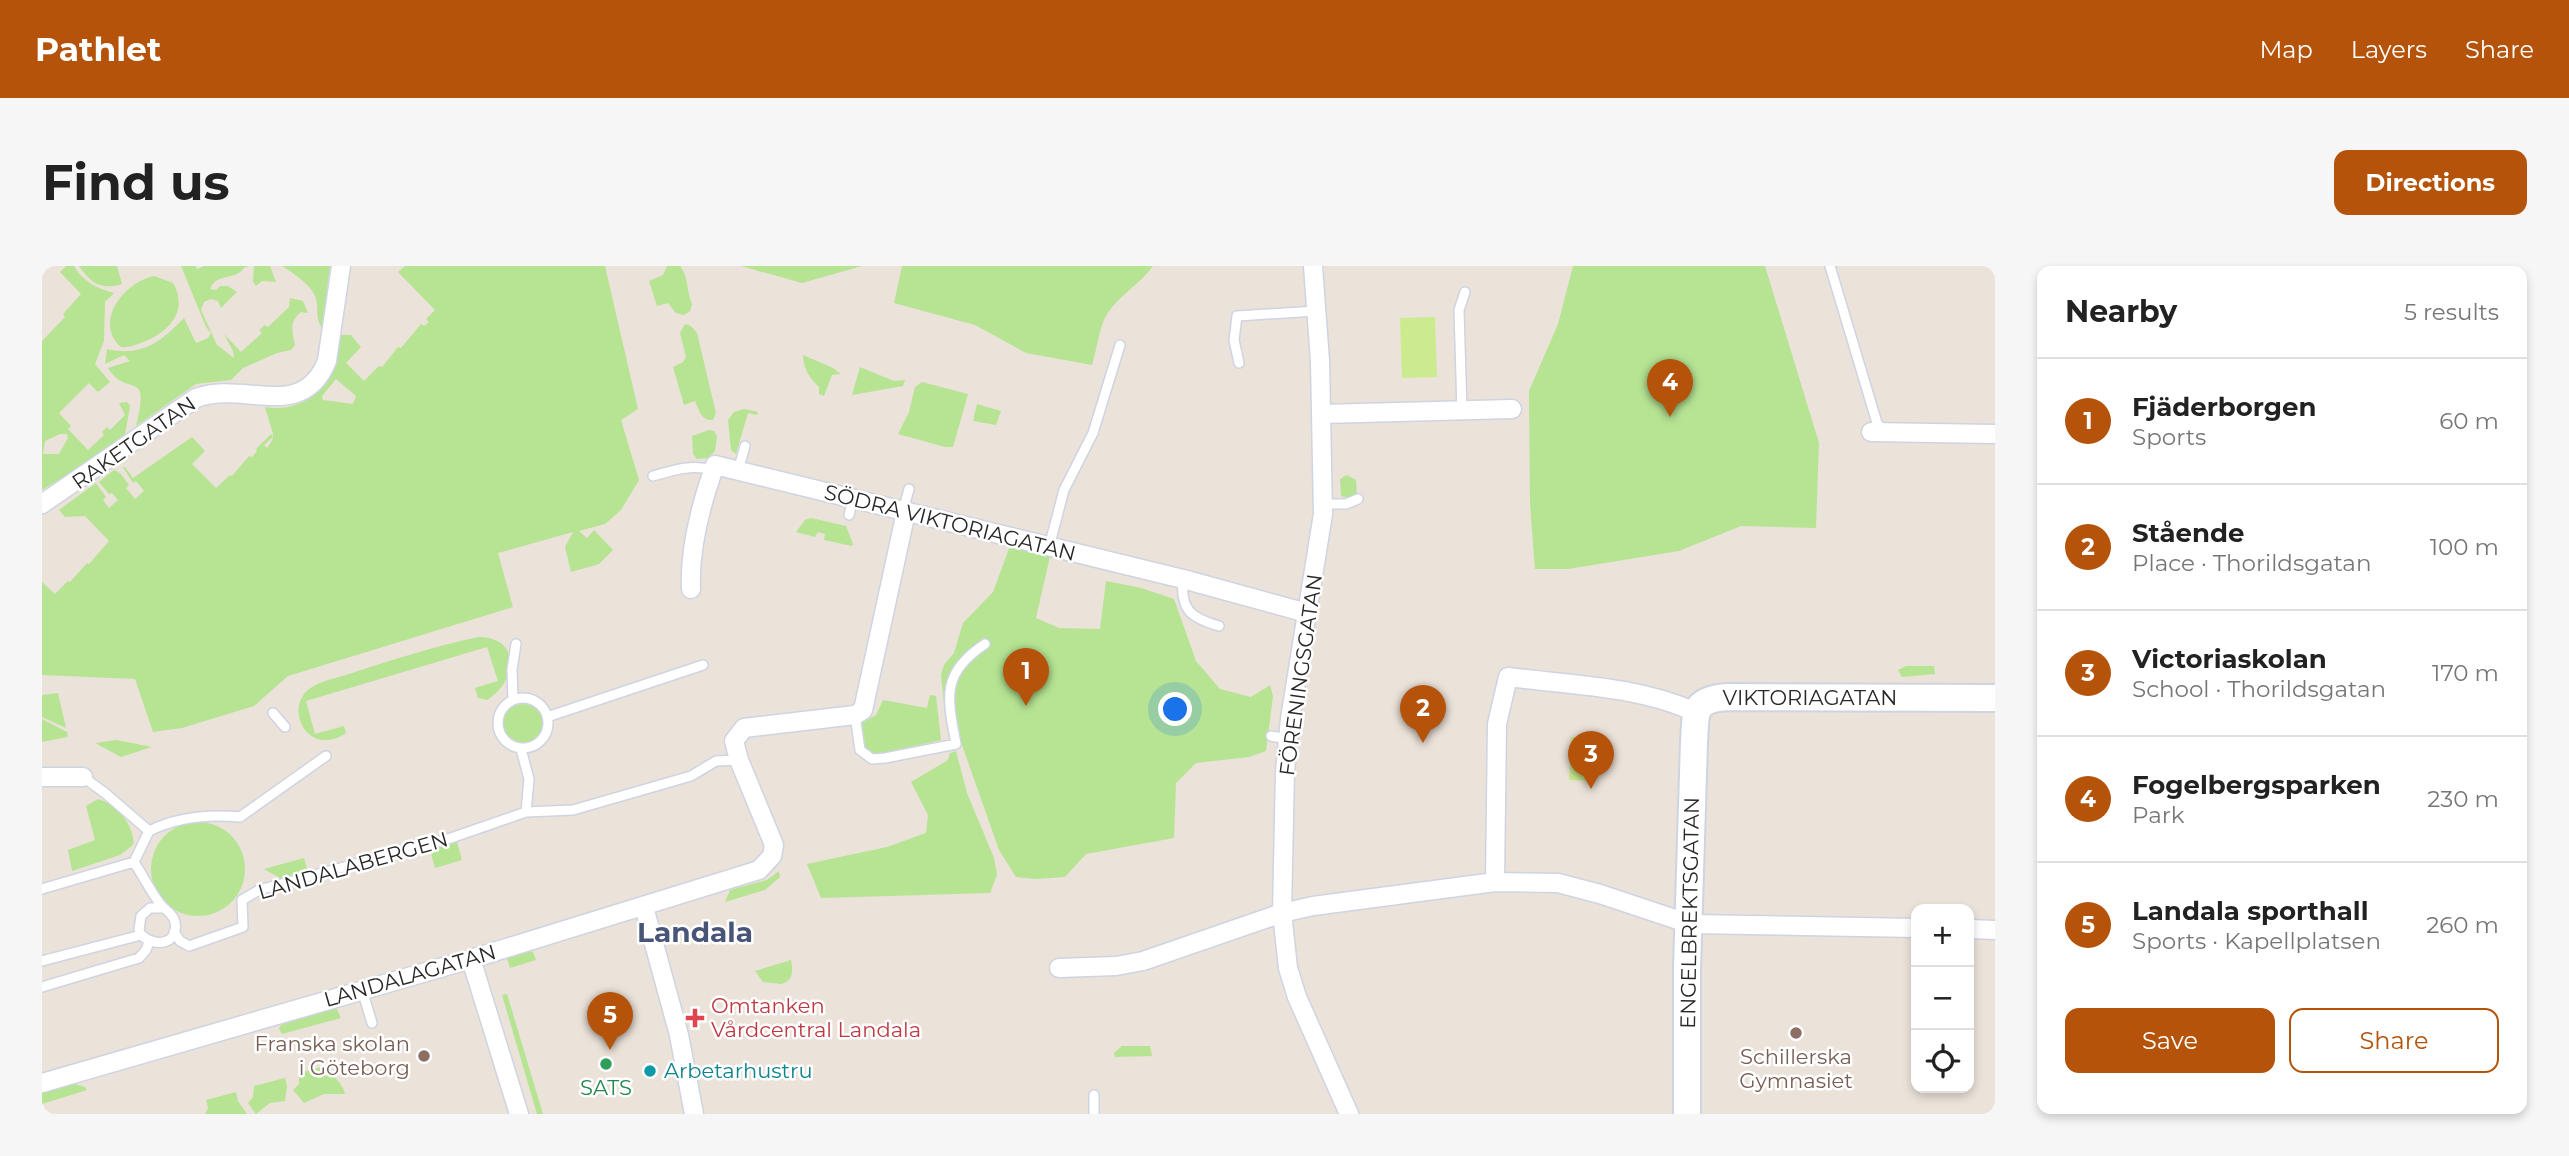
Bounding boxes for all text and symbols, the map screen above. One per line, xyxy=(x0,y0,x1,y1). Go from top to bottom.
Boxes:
text: Pathlet xyxy=(35,29,161,69)
text: Map xyxy=(2259,35,2313,64)
text: Layers xyxy=(2351,35,2427,64)
text: Share xyxy=(2465,35,2534,64)
button: Directions xyxy=(2334,150,2527,215)
text: Find us xyxy=(42,153,230,212)
text: Nearby xyxy=(2065,293,2177,330)
text: 5 results xyxy=(2404,298,2499,326)
pin: 4 xyxy=(1647,359,1693,417)
street label: RAKETGATAN xyxy=(67,391,200,494)
text: Fjäderborgen xyxy=(2132,391,2316,423)
text: 1 xyxy=(2083,407,2093,435)
text: 60 m xyxy=(2439,407,2499,435)
text: Sports xyxy=(2132,423,2206,451)
street label: SÖDRA VIKTORIAGATAN xyxy=(822,479,1079,566)
text: Stående xyxy=(2132,517,2244,549)
text: 2 xyxy=(2081,533,2095,561)
text: 100 m xyxy=(2430,533,2499,561)
text: Place · Thorildsgatan xyxy=(2132,549,2372,577)
street label: FÖRENINGSGATAN xyxy=(1274,572,1327,777)
text: Victoriaskolan xyxy=(2132,643,2327,675)
pin: 1 xyxy=(1003,648,1049,706)
text: 3 xyxy=(2081,659,2095,687)
text: 170 m xyxy=(2432,659,2499,687)
text: School · Thorildsgatan xyxy=(2132,675,2386,703)
pin: 2 xyxy=(1400,685,1446,743)
street label: VIKTORIAGATAN xyxy=(1723,685,1897,710)
your location xyxy=(1158,692,1192,726)
pin: 3 xyxy=(1568,731,1614,789)
text: Fogelbergsparken xyxy=(2132,769,2381,801)
text: 4 xyxy=(2080,785,2096,813)
text: 230 m xyxy=(2427,785,2499,813)
street label: ENGELBREKTSGATAN xyxy=(1675,797,1704,1029)
text: Park xyxy=(2132,801,2185,829)
street label: LANDALABERGEN xyxy=(255,826,451,905)
text: Landala sporthall xyxy=(2132,895,2369,927)
map controls xyxy=(1911,904,1974,1093)
button: + xyxy=(1911,904,1974,967)
text: 5 xyxy=(2081,911,2095,939)
text: 260 m xyxy=(2426,911,2499,939)
district label: Landala xyxy=(637,915,753,949)
text: Sports · Kapellplatsen xyxy=(2132,927,2381,955)
street label: LANDALAGATAN xyxy=(321,939,499,1012)
button: − xyxy=(1911,967,1974,1030)
pin: 5 xyxy=(587,992,633,1050)
place label: Omtanken Vårdcentral Landala xyxy=(711,993,921,1042)
marker: Omtanken Vårdcentral Landala xyxy=(685,1008,705,1028)
button: Save xyxy=(2065,1008,2275,1073)
button: Share xyxy=(2289,1008,2499,1073)
marker: Schillerska Gymnasiet xyxy=(1788,1025,1804,1041)
button: locate xyxy=(1911,1030,1974,1093)
place label: Franska skolan i Göteborg xyxy=(255,1031,410,1080)
place label: Schillerska Gymnasiet xyxy=(1739,1044,1853,1093)
marker: Franska skolan i Göteborg xyxy=(416,1048,432,1064)
marker: SATS xyxy=(598,1056,614,1072)
place label: Arbetarhustru xyxy=(664,1058,813,1083)
marker: Arbetarhustru xyxy=(642,1063,658,1079)
place label: SATS xyxy=(580,1075,632,1100)

